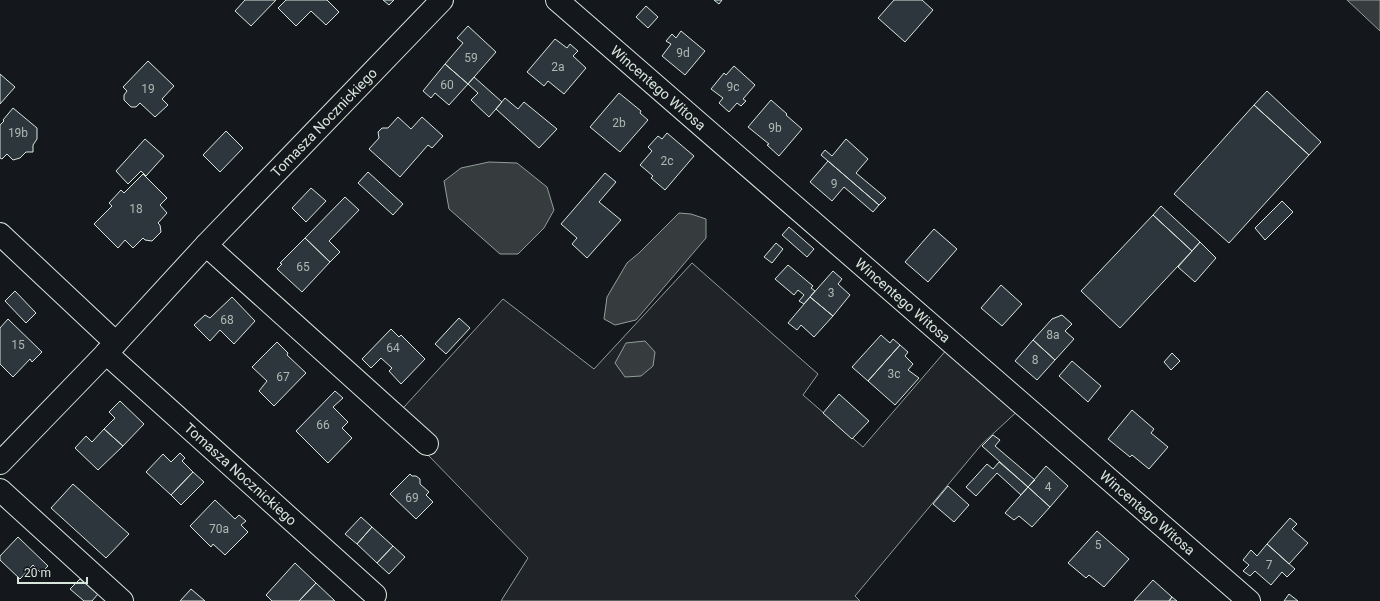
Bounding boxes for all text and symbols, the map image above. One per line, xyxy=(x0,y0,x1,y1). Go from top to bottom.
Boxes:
street label: Wincentego Witosa xyxy=(607,42,709,133)
house number: 9d xyxy=(676,46,690,60)
house number: 59 xyxy=(464,51,478,65)
house number: 2a xyxy=(551,60,565,74)
street label: Tomasza Nocznickiego xyxy=(268,65,380,180)
house number: 60 xyxy=(440,78,454,92)
house number: 9c xyxy=(726,80,740,94)
house number: 19 xyxy=(141,82,155,96)
house number: 2b xyxy=(612,116,626,130)
house number: 9b xyxy=(768,121,782,135)
house number: 19b xyxy=(8,126,28,140)
house number: 2c xyxy=(660,154,674,168)
house number: 9 xyxy=(831,177,837,191)
house number: 18 xyxy=(129,202,143,216)
street label: Wincentego Witosa xyxy=(852,255,954,346)
house number: 65 xyxy=(296,260,310,274)
house number: 3 xyxy=(828,286,834,300)
house number: 68 xyxy=(220,313,234,327)
house number: 8a xyxy=(1046,328,1060,342)
house number: 15 xyxy=(11,338,25,352)
house number: 64 xyxy=(386,341,400,355)
house number: 8 xyxy=(1032,353,1039,367)
house number: 3c xyxy=(887,367,901,381)
house number: 67 xyxy=(276,370,290,384)
house number: 66 xyxy=(316,418,330,432)
street label: Tomasza Nocznickiego xyxy=(181,419,300,529)
street label: Wincentego Witosa xyxy=(1097,467,1198,558)
house number: 4 xyxy=(1045,480,1052,494)
house number: 69 xyxy=(405,491,419,505)
house number: 70a xyxy=(209,522,229,536)
house number: 5 xyxy=(1095,538,1102,552)
house number: 7 xyxy=(1266,558,1273,572)
scale bar xyxy=(18,559,87,585)
text: 20 m xyxy=(24,566,51,580)

